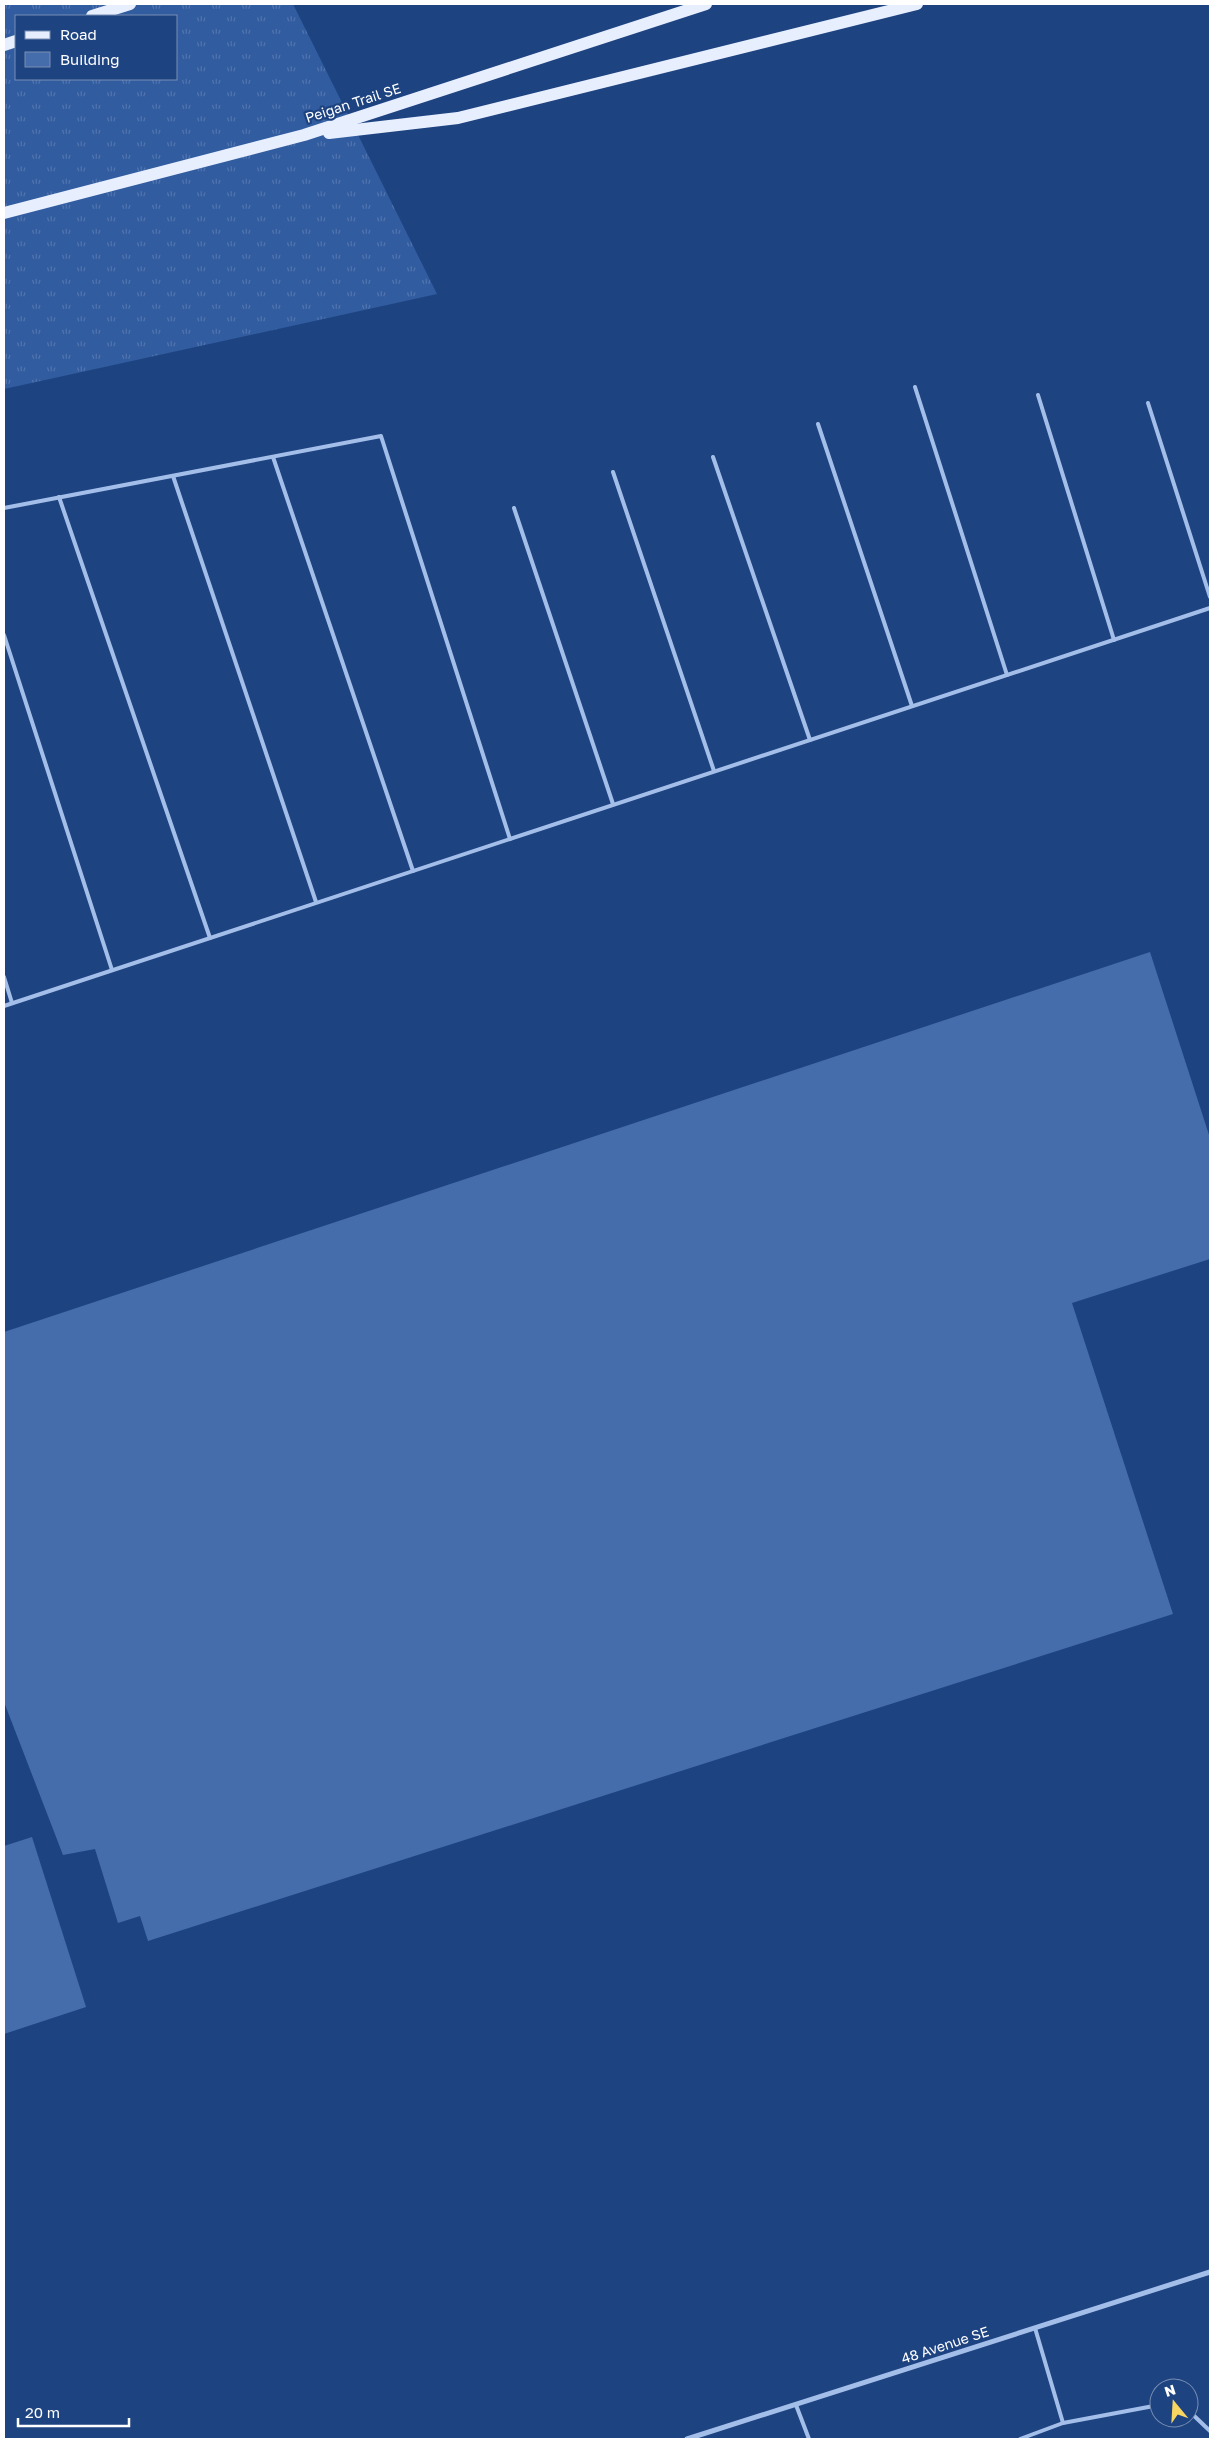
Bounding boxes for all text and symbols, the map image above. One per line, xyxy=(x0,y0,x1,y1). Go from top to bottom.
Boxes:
legend xyxy=(15,15,178,80)
text: Road xyxy=(60,25,97,43)
text: Building xyxy=(60,50,120,68)
street label: Peigan Trail SE xyxy=(303,79,403,126)
street label: 48 Avenue SE xyxy=(899,2322,991,2367)
north arrow xyxy=(1149,2378,1199,2428)
text: N xyxy=(1162,2380,1178,2400)
scale bar xyxy=(18,2396,129,2428)
text: 20 m xyxy=(25,2403,60,2421)

